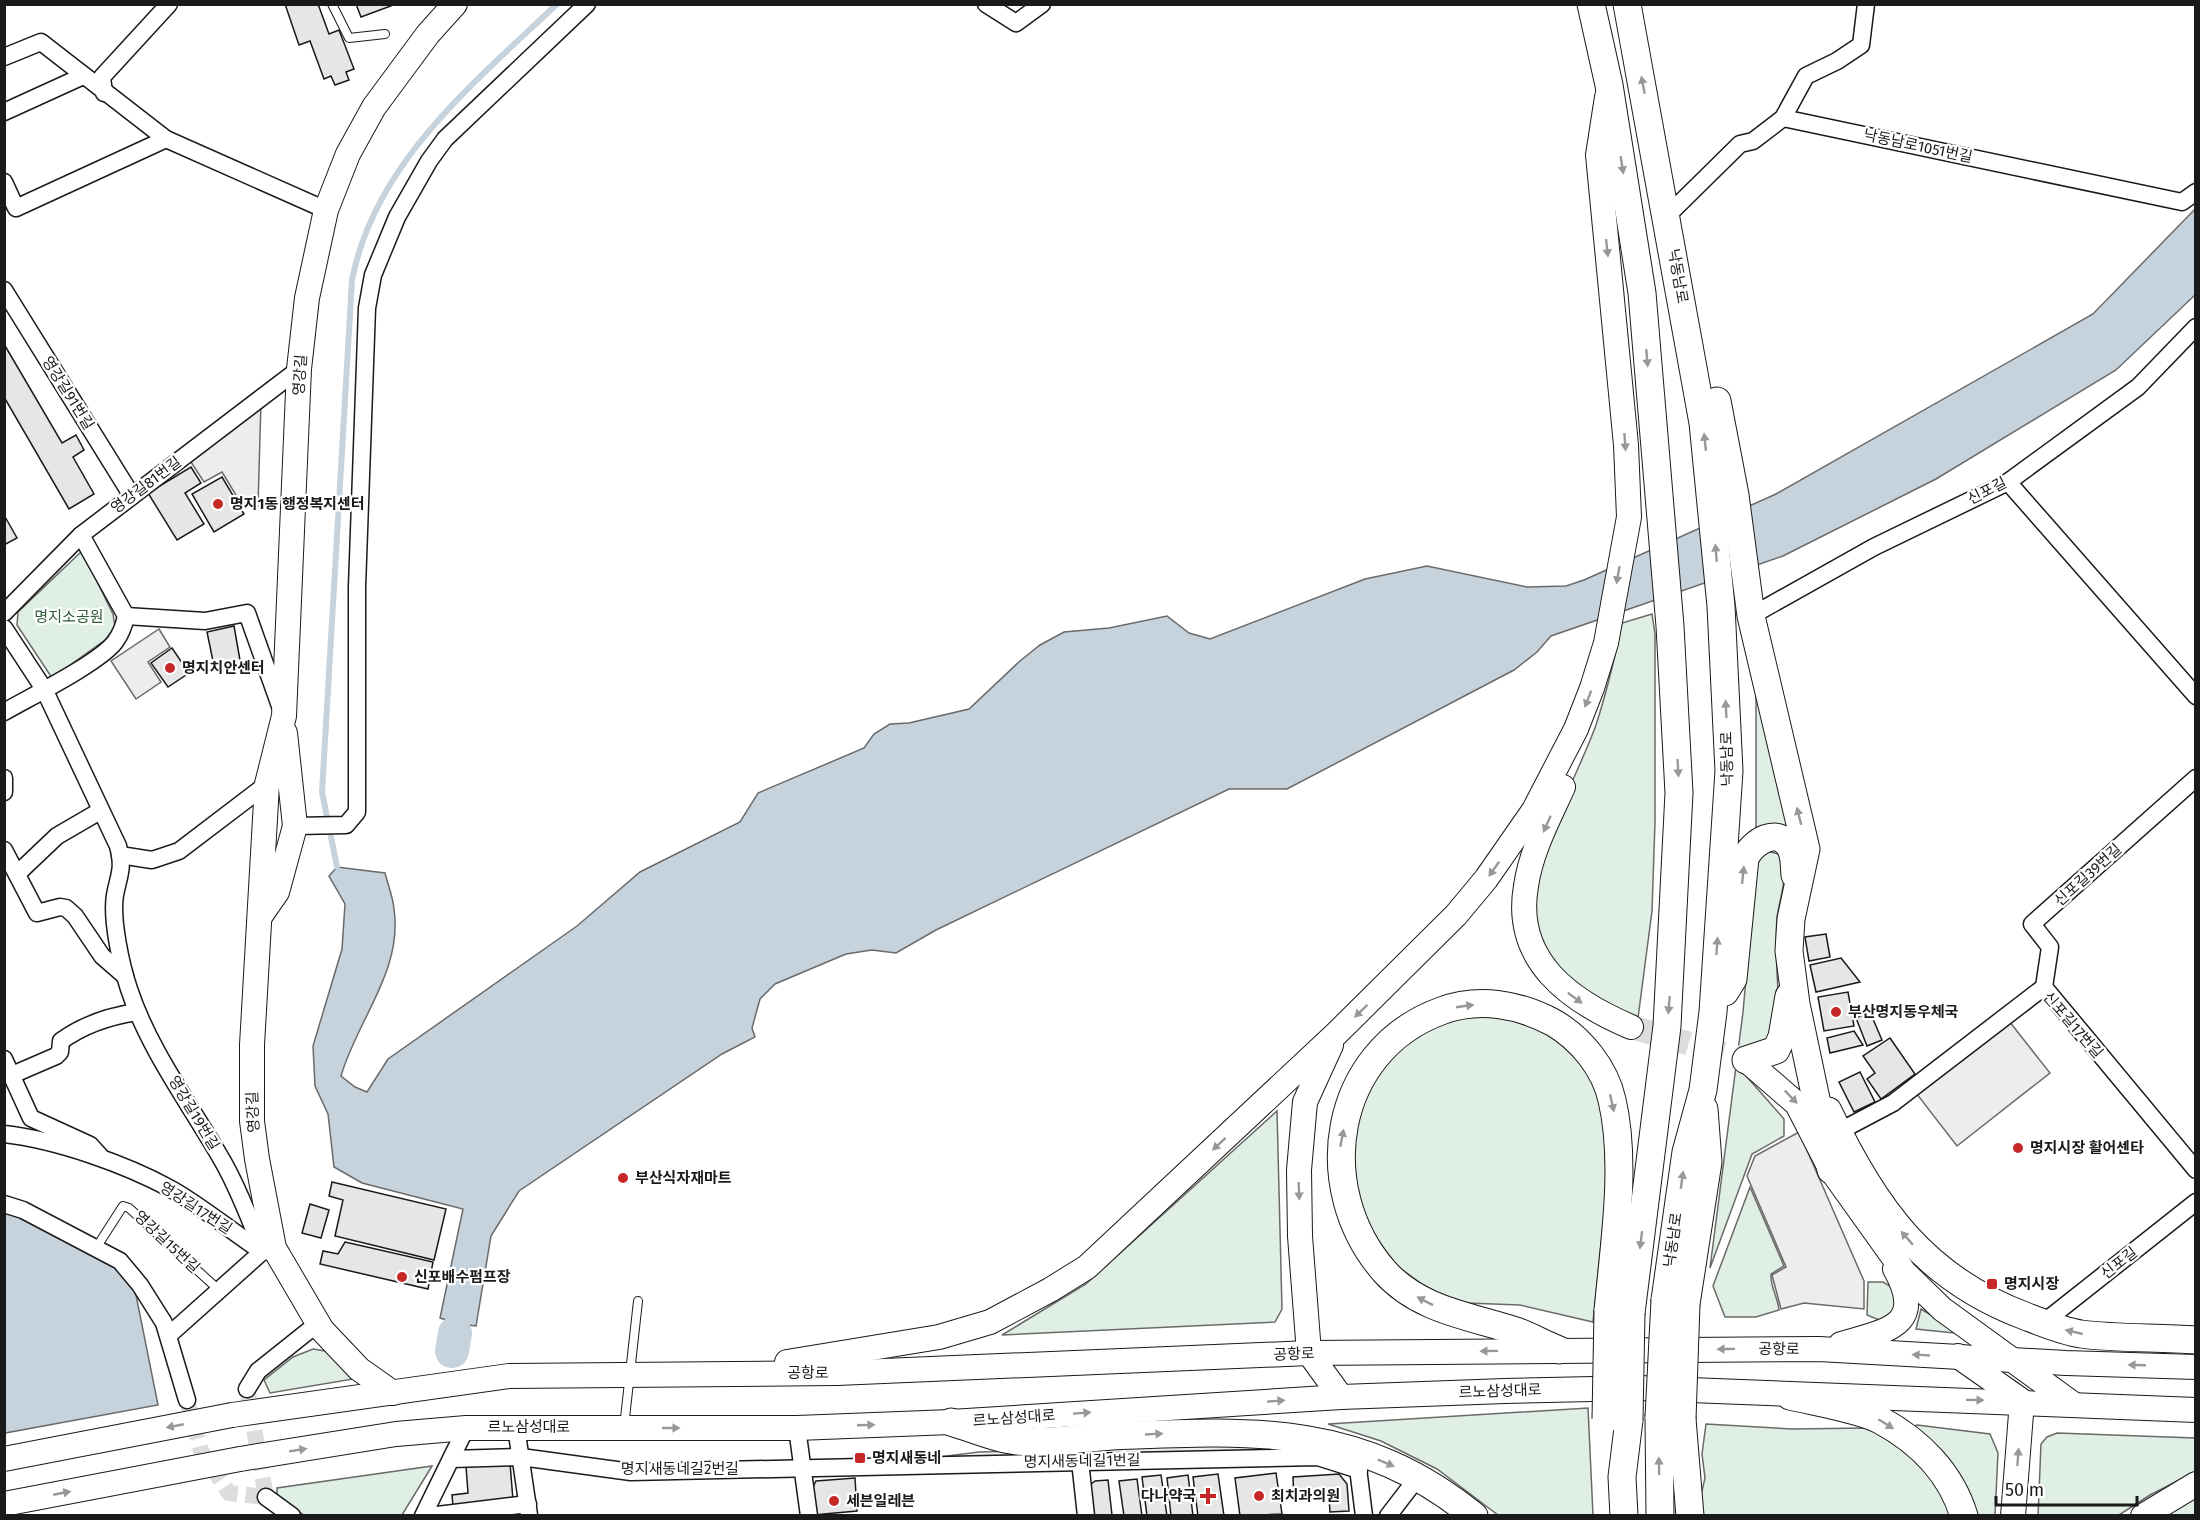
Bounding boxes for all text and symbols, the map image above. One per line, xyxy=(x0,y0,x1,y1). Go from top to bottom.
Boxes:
one-way arrow xyxy=(1638,75,1647,94)
street label: 낙동남로1051번길 xyxy=(1862,126,1974,166)
one-way arrow xyxy=(1617,156,1626,175)
one-way arrow xyxy=(1602,238,1612,257)
street label: 낙동남로 xyxy=(1664,247,1692,305)
one-way arrow xyxy=(1642,349,1652,368)
street label: 영강길91번길 xyxy=(38,353,98,433)
street label: 영강길 xyxy=(290,354,310,396)
one-way arrow xyxy=(1620,432,1630,451)
one-way arrow xyxy=(1701,433,1710,452)
street label: 영강길81번길 xyxy=(107,453,185,517)
street label: 신포길 xyxy=(1964,474,2010,508)
place label: 명지1동 행정복지센터 xyxy=(230,495,365,513)
marker: 명지1동 행정복지센터 xyxy=(211,497,225,511)
one-way arrow xyxy=(1711,544,1721,563)
one-way arrow xyxy=(1613,565,1622,584)
park label: 명지소공원 xyxy=(34,608,104,626)
place label: 명지치안센터 xyxy=(182,659,265,677)
marker: 명지치안센터 xyxy=(163,661,177,675)
one-way arrow xyxy=(1583,690,1592,708)
one-way arrow xyxy=(1721,700,1730,719)
street label: 낙동남로 xyxy=(1718,731,1736,787)
one-way arrow xyxy=(1673,759,1682,778)
one-way arrow xyxy=(1793,807,1803,826)
one-way arrow xyxy=(1542,816,1551,833)
street label: 신포길39번길 xyxy=(2051,840,2125,910)
one-way arrow xyxy=(1488,860,1500,876)
one-way arrow xyxy=(1738,866,1748,885)
one-way arrow xyxy=(1712,936,1722,955)
street label: 신포길17번길 xyxy=(2039,988,2107,1062)
one-way arrow xyxy=(1567,992,1583,1004)
one-way arrow xyxy=(1664,996,1674,1015)
one-way arrow xyxy=(1455,1001,1474,1010)
one-way arrow xyxy=(1354,1003,1368,1017)
place label: 부산명지동우체국 xyxy=(1848,1003,1959,1021)
marker: 부산명지동우체국 xyxy=(1829,1005,1843,1019)
street label: 영강길19번길 xyxy=(165,1073,223,1153)
one-way arrow xyxy=(1783,1090,1797,1104)
street label: 영강길 xyxy=(243,1091,263,1133)
one-way arrow xyxy=(1608,1094,1617,1113)
one-way arrow xyxy=(1338,1128,1347,1147)
one-way arrow xyxy=(1211,1137,1226,1151)
place label: 명지시장 활어센타 xyxy=(2030,1139,2144,1157)
marker: 명지시장 활어센타 xyxy=(2011,1141,2025,1155)
place label: 부산식자재마트 xyxy=(635,1169,732,1187)
one-way arrow xyxy=(1677,1170,1686,1189)
marker: 부산식자재마트 xyxy=(616,1171,630,1185)
street label: 영강길17번길 xyxy=(157,1178,235,1238)
one-way arrow xyxy=(1295,1181,1304,1200)
street label: 영강길15번길 xyxy=(131,1207,203,1277)
street label: 낙동남로 xyxy=(1660,1211,1686,1269)
one-way arrow xyxy=(1636,1231,1645,1250)
one-way arrow xyxy=(1901,1231,1914,1246)
street label: 신포길 xyxy=(2097,1243,2141,1283)
place label: 신포배수펌프장 xyxy=(414,1268,511,1286)
marker: 신포배수펌프장 xyxy=(395,1270,409,1284)
place label: 명지시장 xyxy=(2004,1275,2059,1293)
marker: 명지시장 xyxy=(1985,1277,1999,1291)
one-way arrow xyxy=(1417,1297,1434,1306)
one-way arrow xyxy=(2065,1326,2084,1336)
street label: 공항로 xyxy=(1758,1340,1800,1358)
street label: 공항로 xyxy=(1273,1344,1315,1364)
one-way arrow xyxy=(1717,1344,1736,1353)
one-way arrow xyxy=(1480,1346,1499,1356)
one-way arrow xyxy=(1912,1350,1931,1359)
one-way arrow xyxy=(2128,1361,2147,1370)
street label: 공항로 xyxy=(787,1364,829,1382)
street label: 르노삼성대로 xyxy=(1458,1381,1542,1401)
one-way arrow xyxy=(1267,1396,1286,1406)
one-way arrow xyxy=(1965,1396,1984,1405)
street label: 르노삼성대로 xyxy=(972,1406,1056,1430)
one-way arrow xyxy=(1072,1409,1091,1418)
street label: 르노삼성대로 xyxy=(488,1418,570,1436)
one-way arrow xyxy=(1878,1419,1894,1430)
one-way arrow xyxy=(857,1421,876,1430)
one-way arrow xyxy=(165,1422,184,1431)
one-way arrow xyxy=(662,1423,681,1433)
one-way arrow xyxy=(1144,1430,1163,1439)
one-way arrow xyxy=(289,1445,308,1454)
one-way arrow xyxy=(2013,1448,2022,1467)
place label: 명지새동네 xyxy=(872,1449,941,1467)
marker: 명지새동네 xyxy=(853,1451,867,1465)
street label: 명지새동네길1번길 xyxy=(1023,1451,1141,1471)
one-way arrow xyxy=(1654,1457,1664,1476)
one-way arrow xyxy=(1378,1458,1396,1468)
street label: 명지새동네길2번길 xyxy=(621,1460,739,1478)
scale bar xyxy=(1996,1469,2137,1507)
text: 50 m xyxy=(2005,1479,2044,1501)
place label: 다나약국 xyxy=(1141,1487,1196,1505)
place label: 최치과의원 xyxy=(1271,1487,1340,1505)
one-way arrow xyxy=(53,1488,72,1497)
marker: 다나약국 xyxy=(1201,1489,1215,1503)
marker: 최치과의원 xyxy=(1252,1489,1266,1503)
place label: 세븐일레븐 xyxy=(846,1492,915,1510)
marker: 세븐일레븐 xyxy=(827,1494,841,1508)

